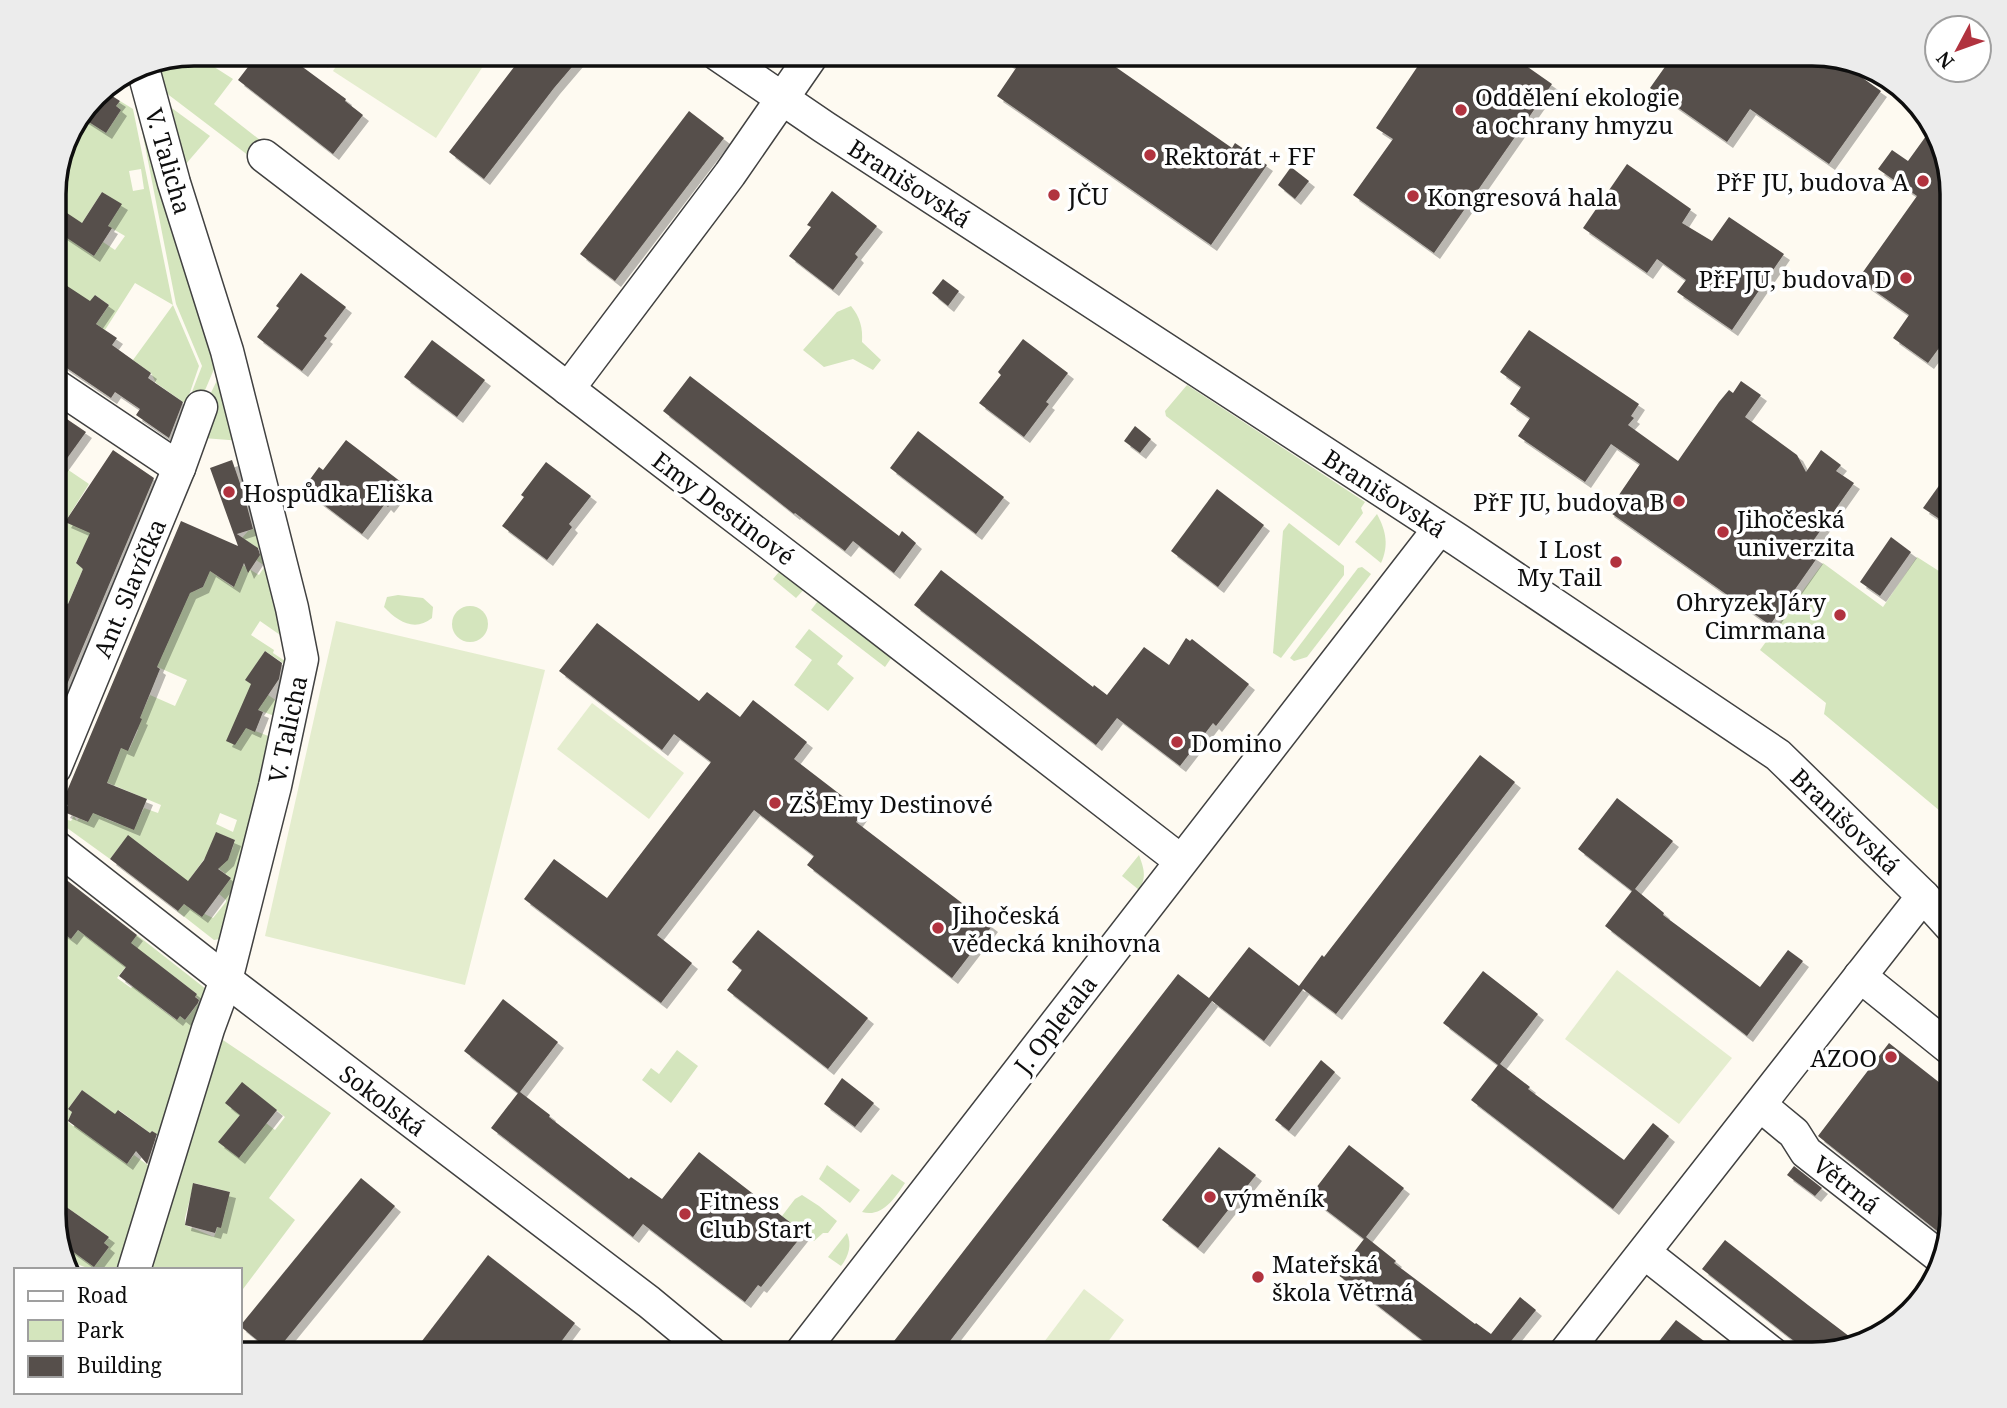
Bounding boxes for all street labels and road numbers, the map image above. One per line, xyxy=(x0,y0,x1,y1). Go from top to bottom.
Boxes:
street label: V. Talicha xyxy=(138,104,200,218)
street label: Branišovská xyxy=(842,131,978,235)
street label: Branišovská xyxy=(1317,441,1453,545)
street label: Emy Destinové xyxy=(646,444,802,572)
street label: Ant. Slavíčka xyxy=(85,513,173,663)
street label: V. Talicha xyxy=(260,672,314,786)
street label: Branišovská xyxy=(1784,760,1908,882)
street label: J. Opletala xyxy=(1006,968,1104,1081)
street label: Sokolská xyxy=(333,1057,433,1143)
street label: Větrná xyxy=(1807,1147,1887,1221)

